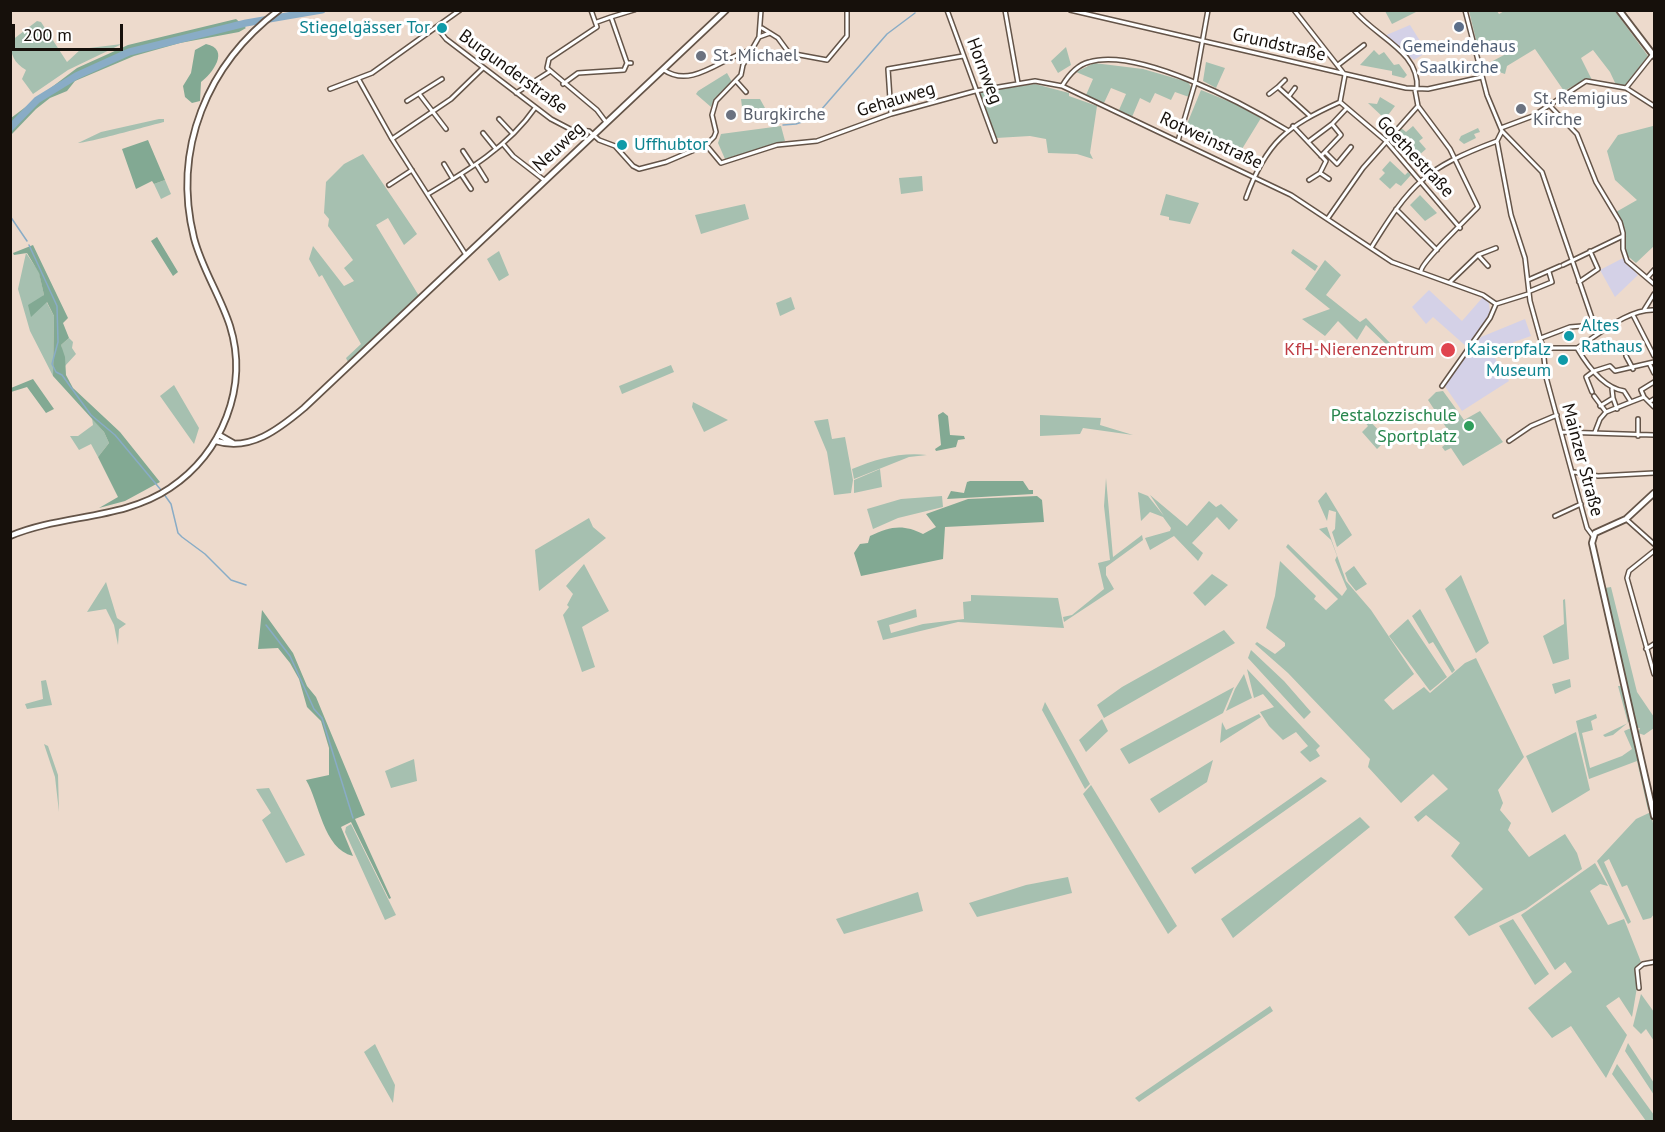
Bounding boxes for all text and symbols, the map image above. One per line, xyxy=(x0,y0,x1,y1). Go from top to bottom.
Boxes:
scale bar xyxy=(15,12,126,50)
place label: Stiegelgässer Tor xyxy=(299,17,430,39)
marker: Gemeindehaus Saalkirche xyxy=(1452,20,1466,34)
marker: Stiegelgässer Tor xyxy=(435,21,449,35)
text: 200 m xyxy=(23,23,72,46)
street label: Grundstraße xyxy=(1230,24,1328,66)
street label: Burgunderstraße xyxy=(454,25,572,119)
street label: Hornweg xyxy=(961,35,1007,107)
place label: Gemeindehaus Saalkirche xyxy=(1402,36,1516,78)
place label: St. Michael xyxy=(713,45,798,67)
marker: St. Michael xyxy=(694,49,708,63)
street label: Gehauweg xyxy=(854,78,938,122)
place label: St. Remigius Kirche xyxy=(1533,88,1628,130)
marker: St. Remigius Kirche xyxy=(1514,102,1528,116)
place label: Burgkirche xyxy=(743,104,826,126)
marker: Burgkirche xyxy=(724,108,738,122)
street label: Rotweinstraße xyxy=(1156,108,1266,174)
street label: Goethestraße xyxy=(1372,112,1458,202)
street label: Neuweg xyxy=(529,118,589,176)
place label: Uffhubtor xyxy=(634,134,708,156)
marker: Uffhubtor xyxy=(615,138,629,152)
place label: Altes Rathaus xyxy=(1581,315,1643,358)
marker: Altes Rathaus xyxy=(1562,329,1576,343)
place label: KfH-Nierenzentrum xyxy=(1284,339,1434,361)
place label: Kaiserpfalz Museum xyxy=(1466,339,1551,382)
marker: KfH-Nierenzentrum xyxy=(1439,341,1457,359)
marker: Kaiserpfalz Museum xyxy=(1556,353,1570,367)
street label: Mainzer Straße xyxy=(1557,401,1607,519)
place label: Pestalozzischule Sportplatz xyxy=(1331,405,1457,448)
marker: Pestalozzischule Sportplatz xyxy=(1462,419,1476,433)

